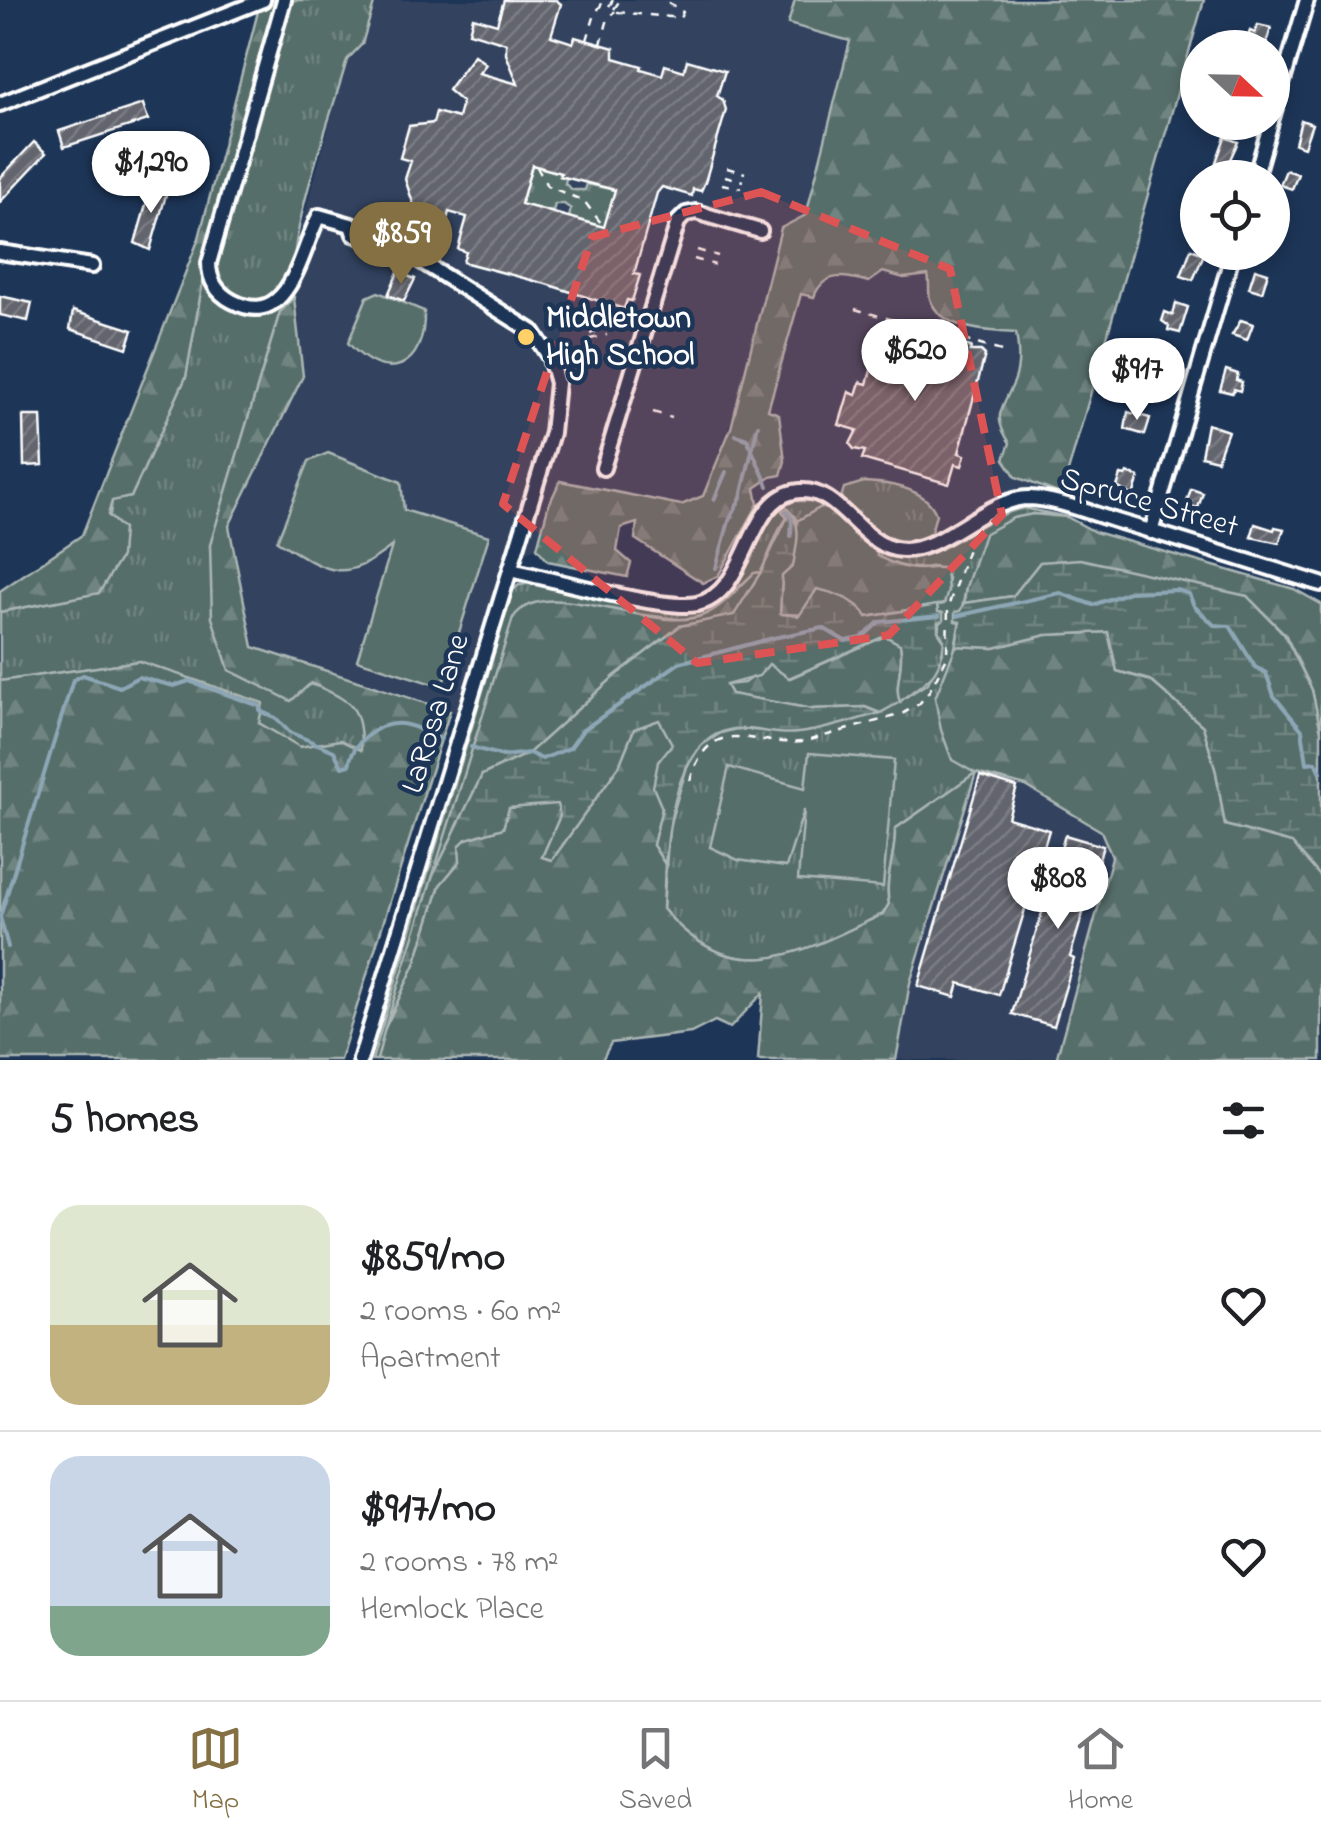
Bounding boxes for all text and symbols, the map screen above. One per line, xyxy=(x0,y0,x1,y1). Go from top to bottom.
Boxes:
north arrow xyxy=(1180,30,1290,140)
map controls xyxy=(1180,30,1290,270)
pin: $1,290 xyxy=(70,131,232,216)
text: $1,290 xyxy=(114,140,188,187)
button: locate xyxy=(1180,160,1290,270)
pin: $859 xyxy=(342,202,460,287)
text: $859 xyxy=(371,211,431,258)
place label: Middletown High School xyxy=(546,296,694,381)
pin: $620 xyxy=(856,319,974,404)
marker: Middletown High School xyxy=(515,326,537,348)
text: $620 xyxy=(883,328,947,375)
pin: $917 xyxy=(1078,338,1196,423)
text: $917 xyxy=(1111,347,1163,394)
street label: Spruce Street xyxy=(1054,456,1244,552)
street label: LaRosa Lane xyxy=(391,628,484,799)
pin: $808 xyxy=(999,847,1117,932)
text: $808 xyxy=(1029,856,1087,903)
text: 5 homes xyxy=(50,1090,199,1151)
icon: filters xyxy=(1216,1093,1271,1148)
text: $859/mo xyxy=(360,1228,505,1289)
icon: home xyxy=(130,1245,250,1365)
icon: heart xyxy=(1216,1278,1271,1333)
text: 2 rooms · 60 m² xyxy=(360,1289,561,1336)
text: Apartment xyxy=(360,1336,501,1383)
text: $917/mo xyxy=(360,1479,496,1540)
icon: home xyxy=(130,1496,250,1616)
icon: heart xyxy=(1216,1529,1271,1584)
text: 2 rooms · 78 m² xyxy=(360,1540,559,1587)
text: Hemlock Place xyxy=(360,1587,544,1634)
tab: Map xyxy=(188,1721,243,1822)
tab: Saved xyxy=(619,1721,692,1822)
tab: Home xyxy=(1068,1721,1133,1822)

